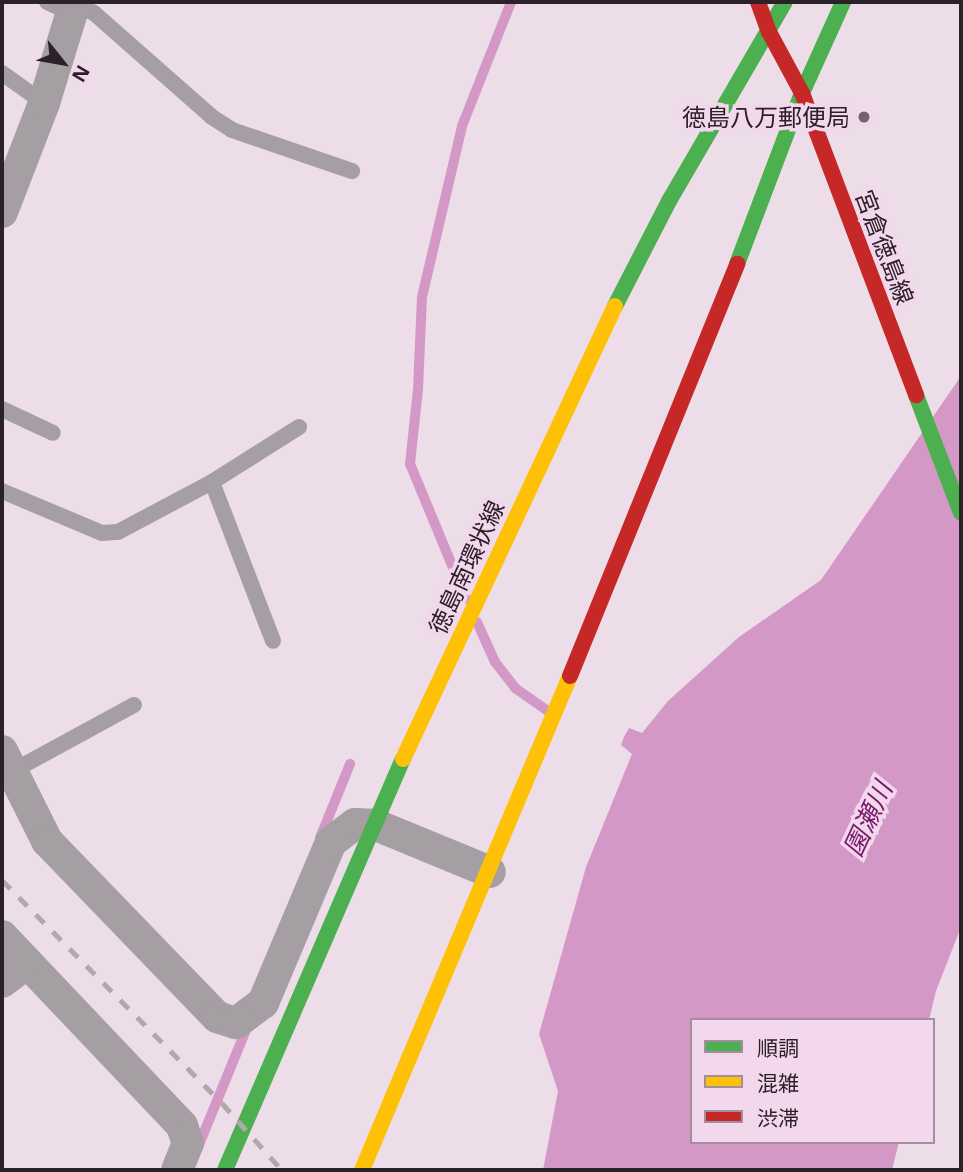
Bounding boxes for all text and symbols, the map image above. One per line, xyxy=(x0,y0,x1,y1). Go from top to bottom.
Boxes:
north arrow xyxy=(28,28,98,98)
text: N xyxy=(66,60,96,87)
place label: 徳島八万郵便局 xyxy=(682,103,850,131)
marker: 徳島八万郵便局 xyxy=(856,109,872,125)
street label: 宮倉徳島線 xyxy=(850,186,920,308)
street label: 徳島南環状線 xyxy=(423,496,509,638)
water label: 園瀬川 xyxy=(837,777,899,861)
legend xyxy=(690,1018,935,1144)
text: 順調 xyxy=(757,1034,799,1062)
text: 混雑 xyxy=(757,1069,799,1097)
text: 渋滞 xyxy=(757,1104,799,1132)

